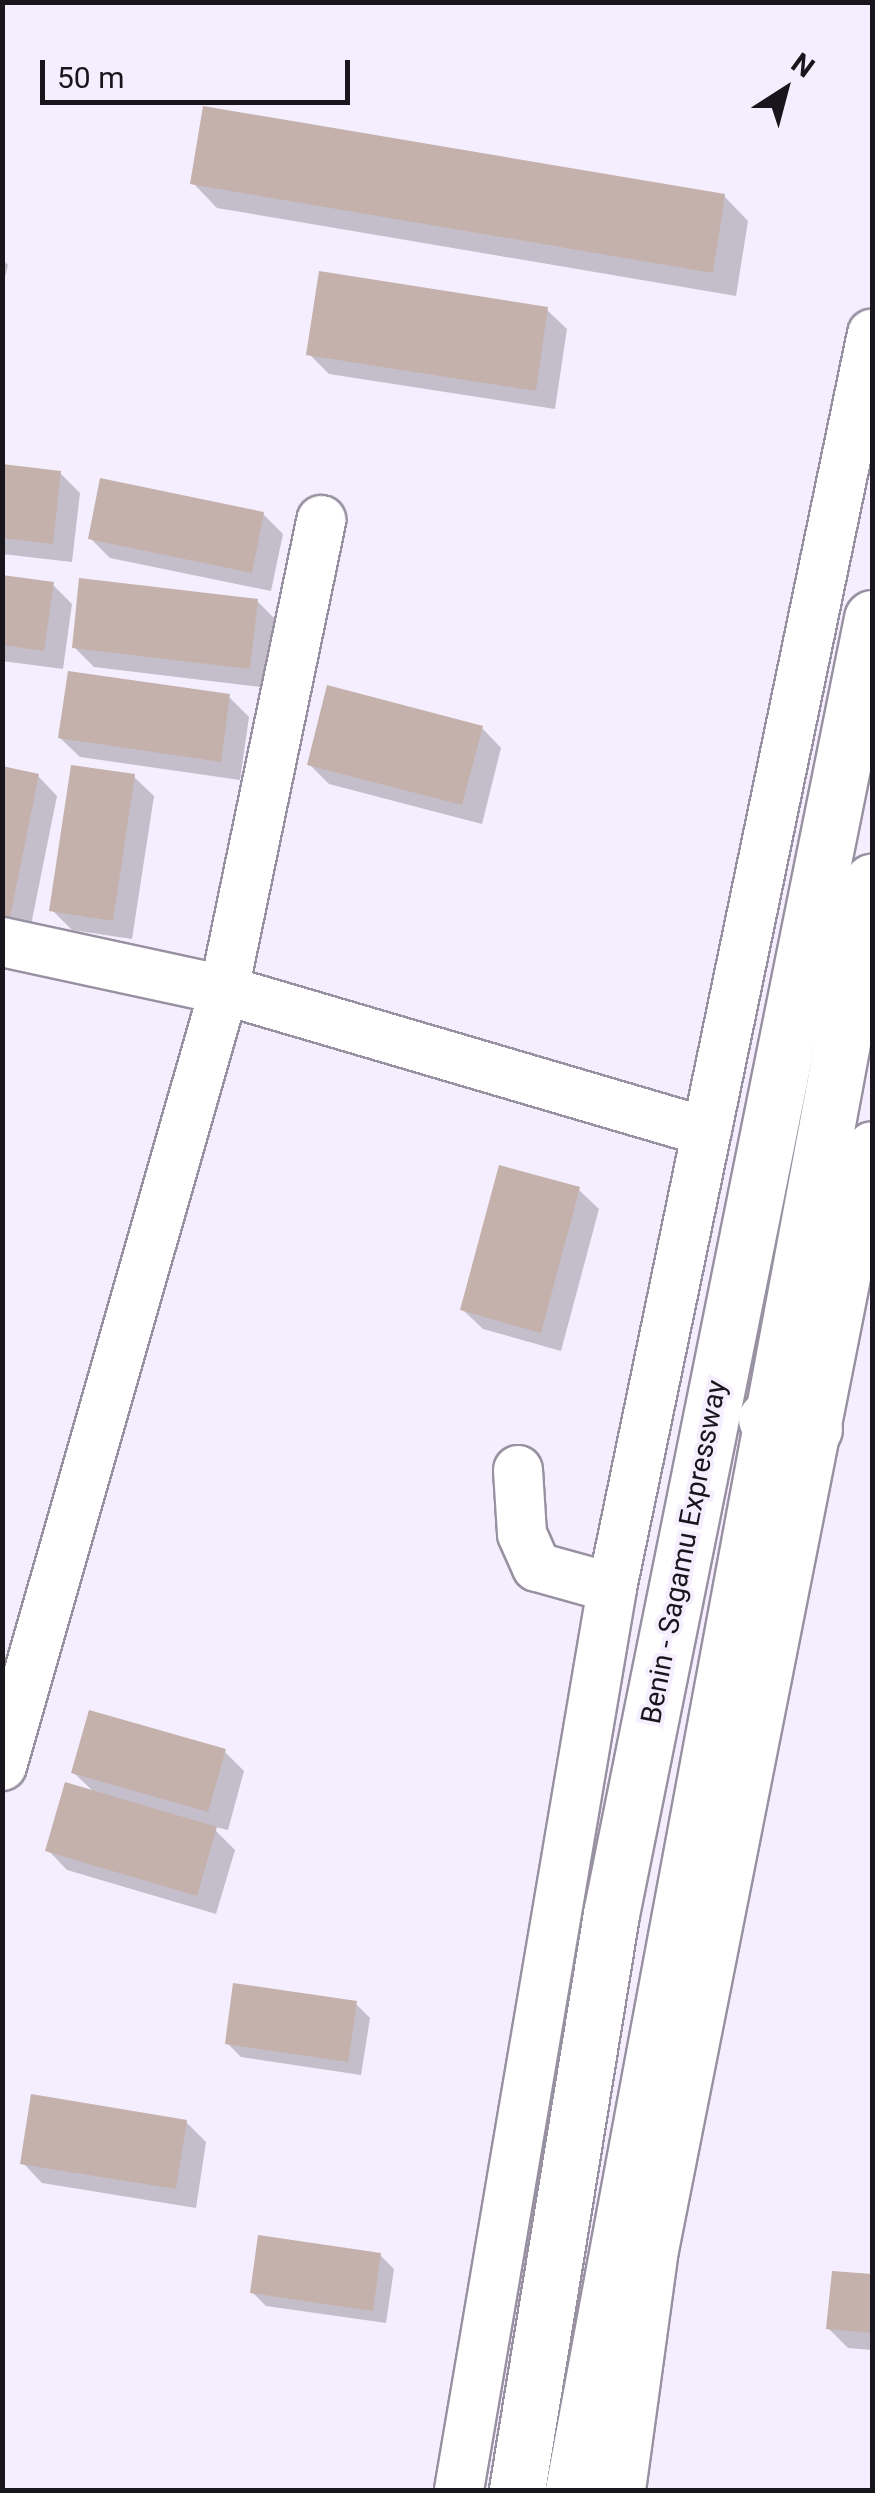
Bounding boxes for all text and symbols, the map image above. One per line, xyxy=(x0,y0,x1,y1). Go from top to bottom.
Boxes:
scale bar xyxy=(45,40,355,102)
north arrow xyxy=(735,40,835,140)
text: N xyxy=(785,46,821,84)
text: 50 m xyxy=(57,60,124,95)
street label: Benin - Sagamu Expressway xyxy=(634,1377,734,1727)

